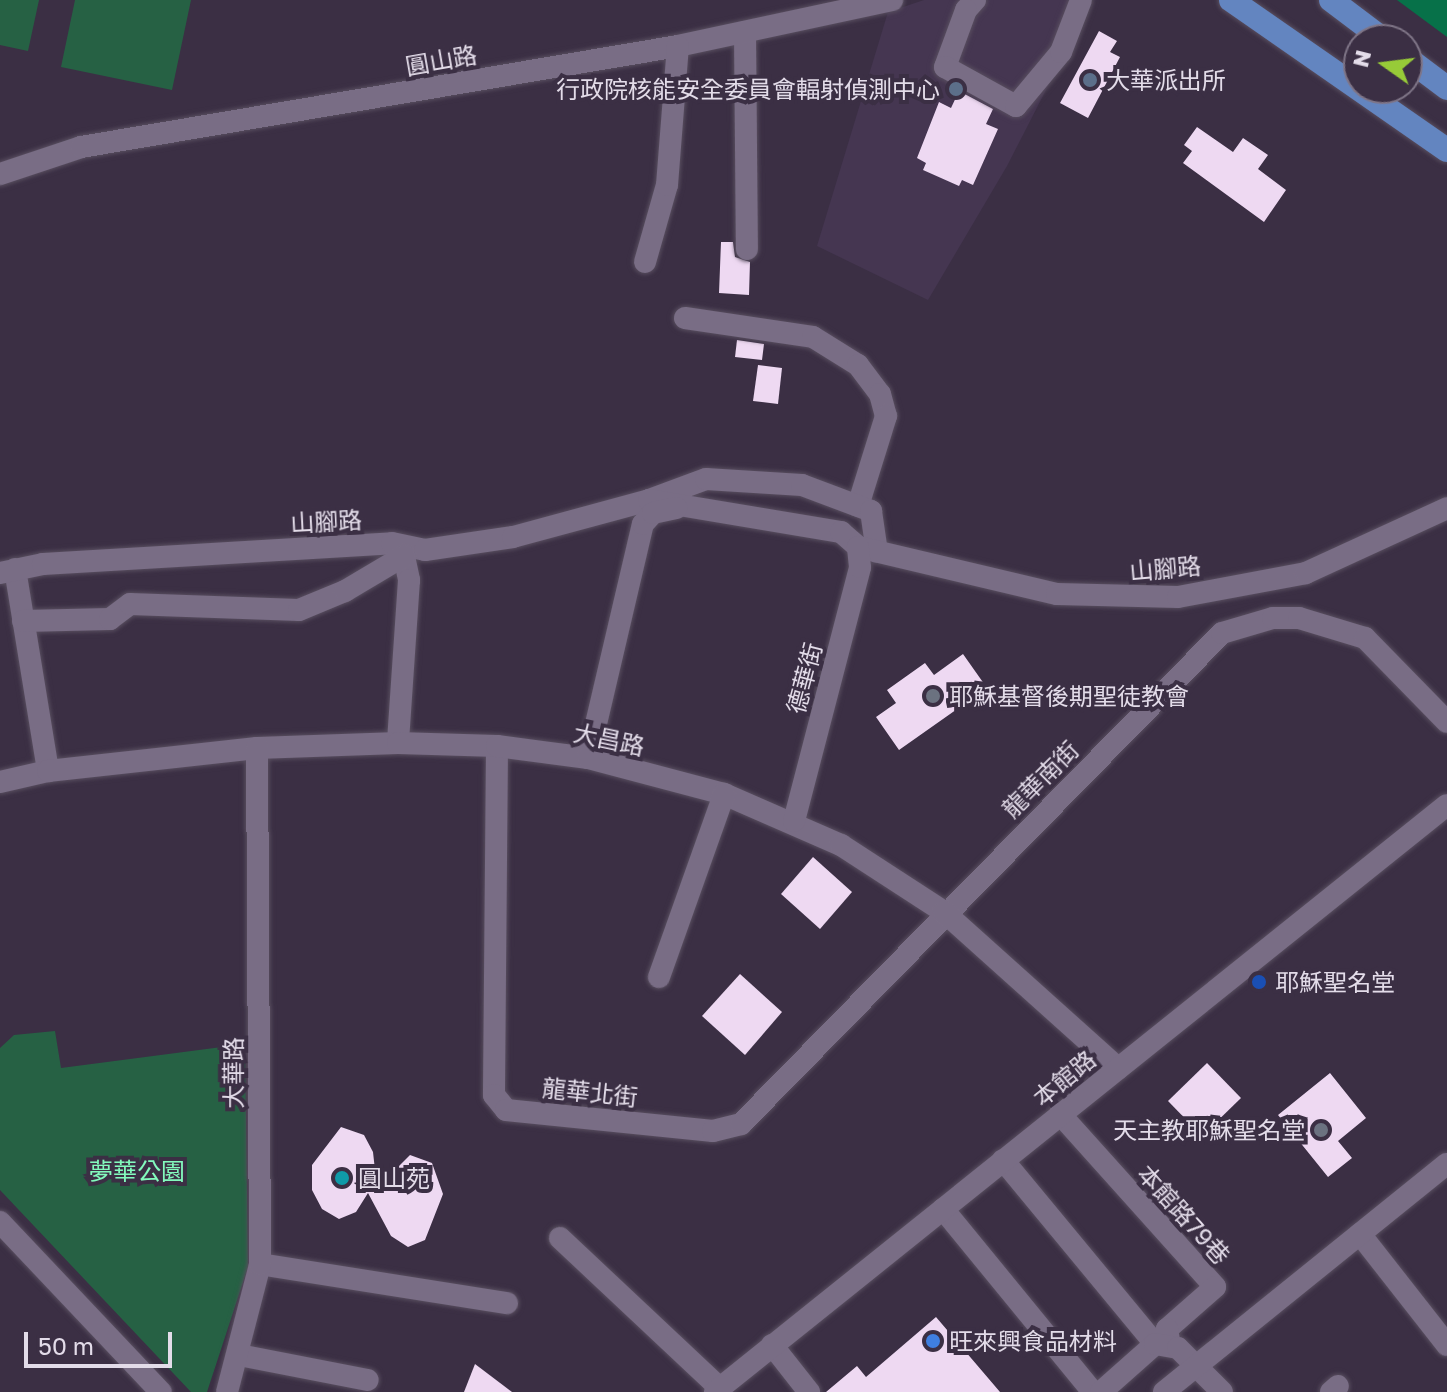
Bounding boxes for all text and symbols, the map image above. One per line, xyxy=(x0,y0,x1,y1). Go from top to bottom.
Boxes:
north arrow xyxy=(1343,24,1423,104)
street label: 圓山路 xyxy=(403,40,479,80)
text: N xyxy=(1346,47,1376,70)
place label: 大華派出所 xyxy=(1106,66,1226,94)
marker: 大華派出所 xyxy=(1081,71,1099,89)
place label: 行政院核能安全委員會輻射偵測中心 xyxy=(556,75,940,103)
marker: 行政院核能安全委員會輻射偵測中心 xyxy=(947,80,965,98)
street label: 山腳路 xyxy=(289,505,363,537)
street label: 山腳路 xyxy=(1128,551,1202,585)
street label: 德華街 xyxy=(781,639,827,717)
place label: 耶穌基督後期聖徒教會 xyxy=(949,682,1189,710)
marker: 耶穌基督後期聖徒教會 xyxy=(924,687,942,705)
street label: 大昌路 xyxy=(571,717,647,761)
street label: 龍華南街 xyxy=(996,735,1084,823)
place label: 耶穌聖名堂 xyxy=(1275,968,1395,996)
marker: 耶穌聖名堂 xyxy=(1250,973,1268,991)
street label: 大華路 xyxy=(219,1037,247,1109)
street label: 本館路 xyxy=(1027,1044,1101,1112)
street label: 龍華北街 xyxy=(541,1073,639,1111)
place label: 天主教耶穌聖名堂 xyxy=(1113,1116,1305,1144)
marker: 天主教耶穌聖名堂 xyxy=(1312,1121,1330,1139)
park label: 夢華公園 xyxy=(89,1157,185,1185)
street label: 本館路79巷 xyxy=(1132,1159,1236,1269)
place label: 圓山苑 xyxy=(358,1164,430,1192)
marker: 圓山苑 xyxy=(333,1169,351,1187)
scale bar xyxy=(28,1316,176,1366)
place label: 旺來興食品材料 xyxy=(949,1327,1117,1355)
text: 50 m xyxy=(38,1331,94,1360)
marker: 旺來興食品材料 xyxy=(924,1332,942,1350)

